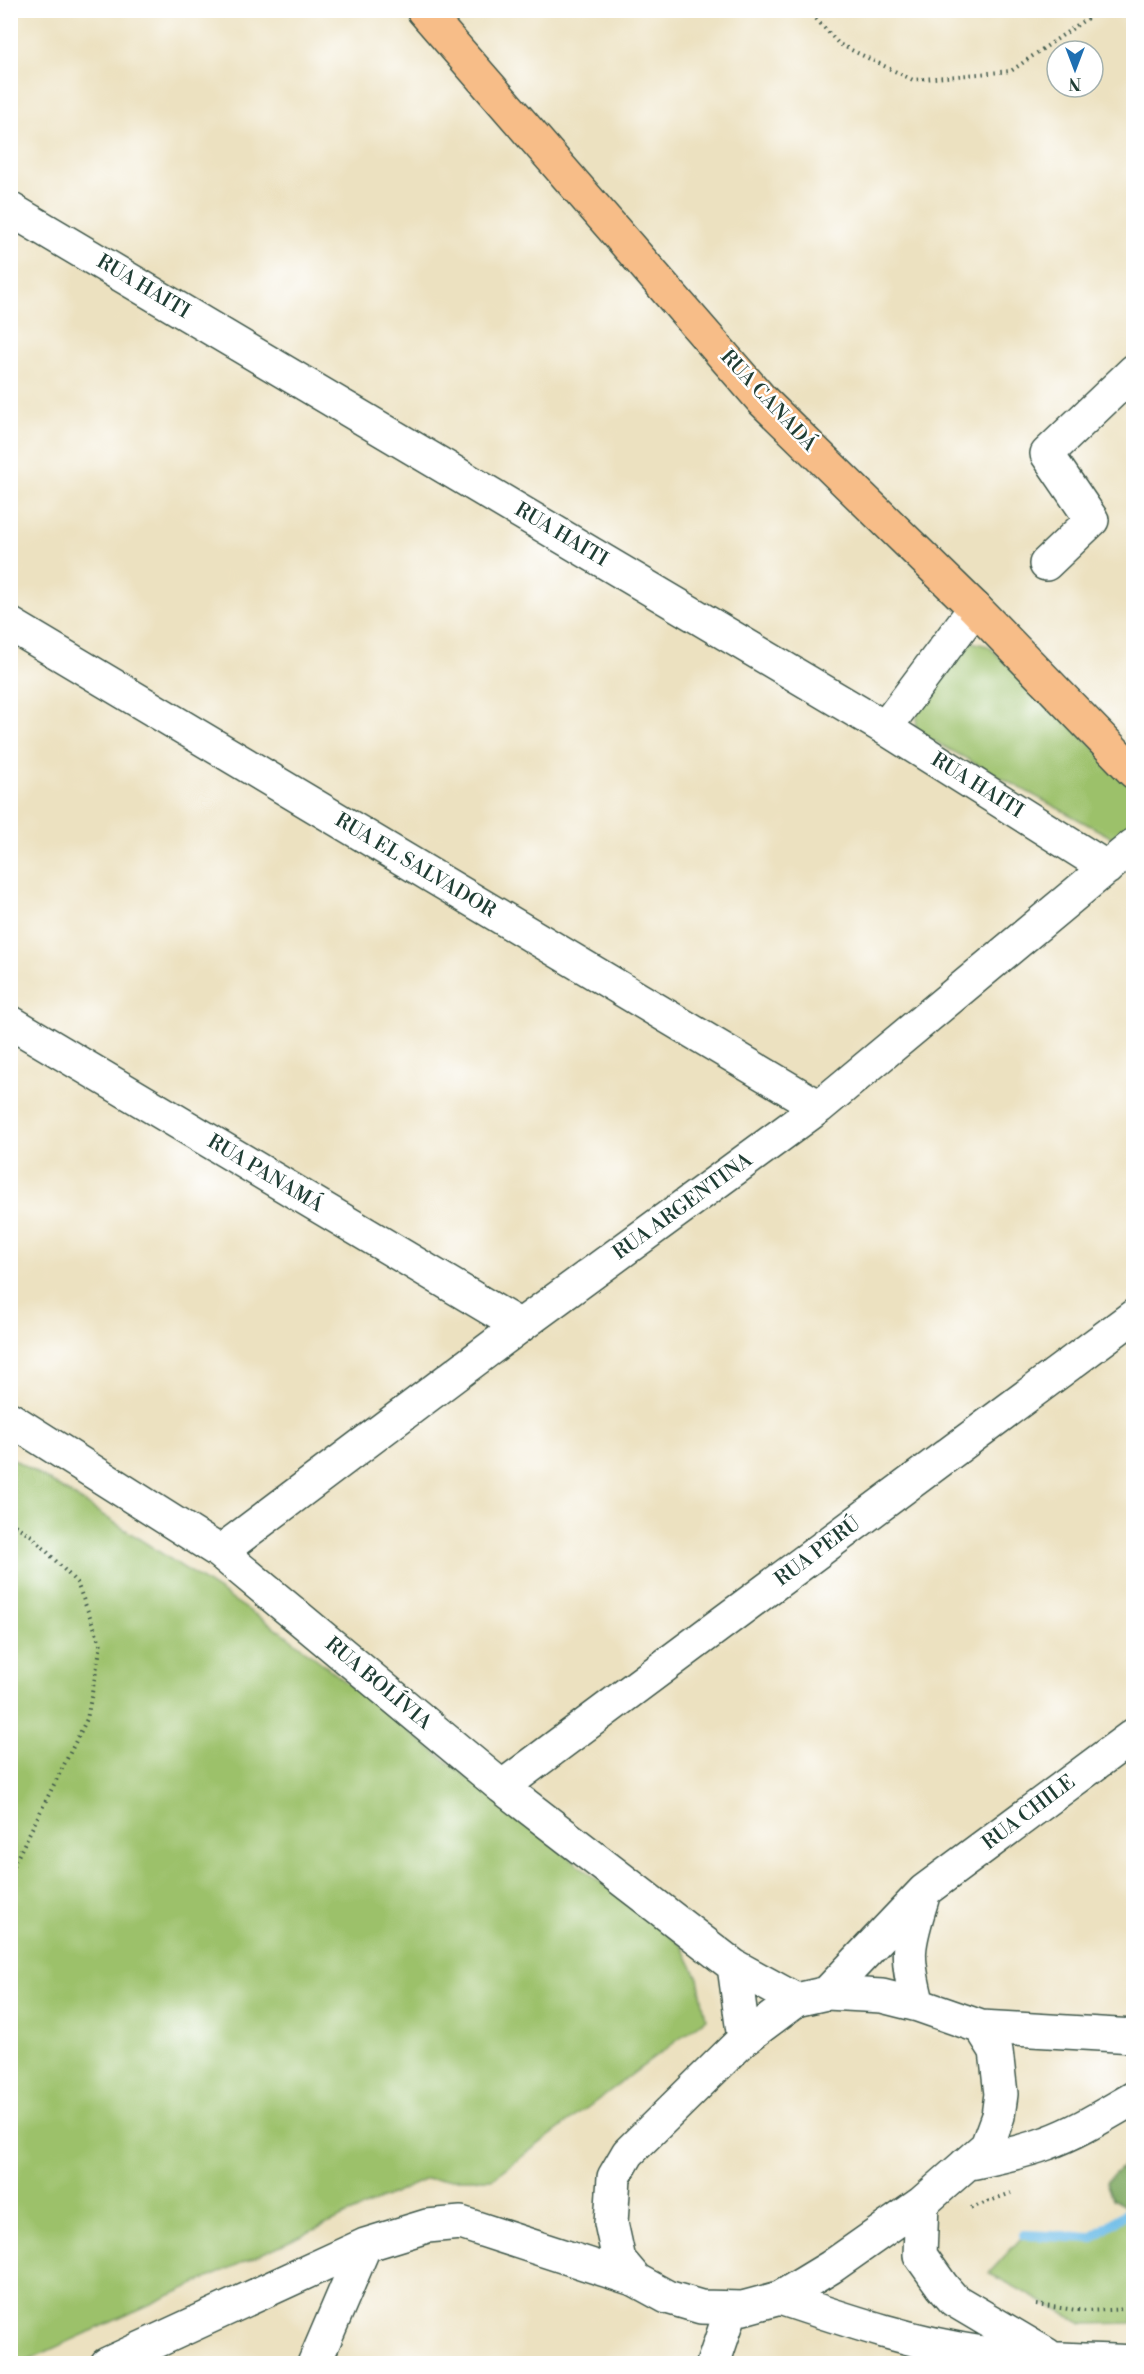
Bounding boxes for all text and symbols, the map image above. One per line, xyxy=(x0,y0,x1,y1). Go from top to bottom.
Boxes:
north arrow xyxy=(1045,39,1105,99)
text: N xyxy=(1068,73,1081,93)
street label: RUA HAITI xyxy=(92,249,194,325)
street label: RUA CANADÁ xyxy=(715,344,823,458)
street label: RUA HAITI xyxy=(510,497,612,573)
street label: RUA HAITI xyxy=(926,748,1028,824)
street label: RUA EL SALVADOR xyxy=(330,808,501,925)
street label: RUA PANAMÁ xyxy=(203,1129,329,1219)
street label: RUA ARGENTINA xyxy=(608,1147,759,1266)
street label: RUA PERÚ xyxy=(770,1511,866,1592)
street label: RUA BOLÍVIA xyxy=(320,1632,438,1737)
street label: RUA CHILE xyxy=(978,1770,1080,1856)

